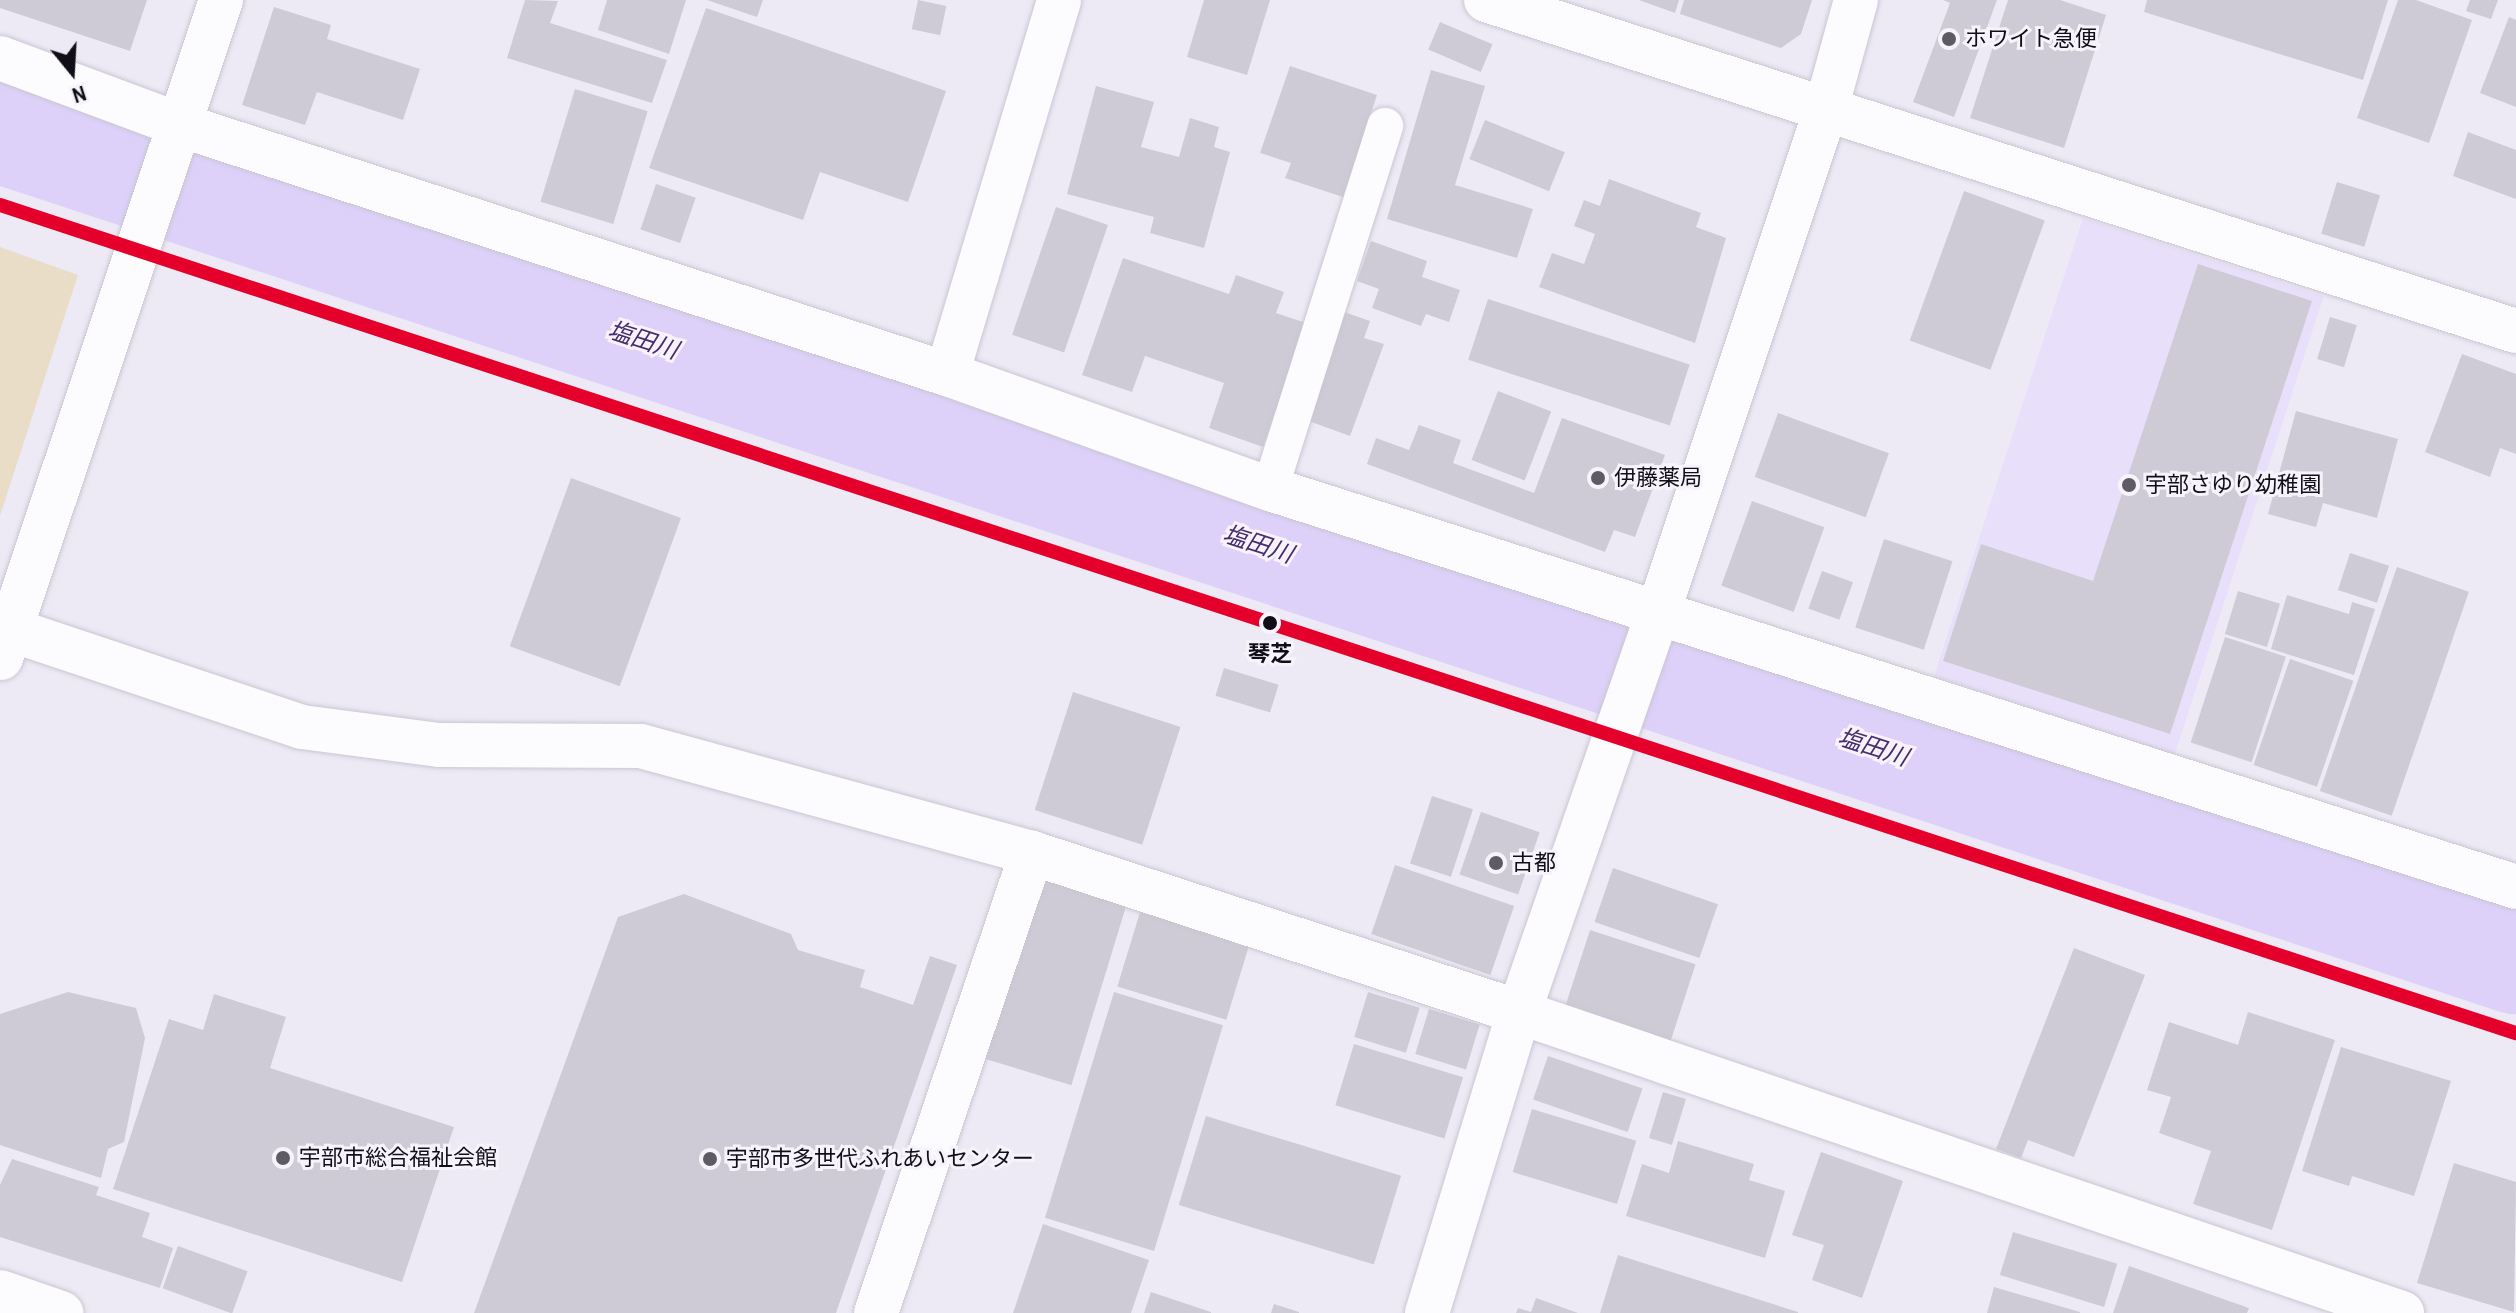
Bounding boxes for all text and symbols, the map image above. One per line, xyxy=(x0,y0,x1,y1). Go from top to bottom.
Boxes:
place label: ホワイト急便 xyxy=(1965,26,2097,52)
marker: ホワイト急便 xyxy=(1940,30,1958,48)
north arrow xyxy=(32,32,112,112)
text: N xyxy=(69,79,90,111)
water label: 塩田川 xyxy=(604,315,682,365)
place label: 伊藤薬局 xyxy=(1614,465,1702,491)
marker: 伊藤薬局 xyxy=(1589,469,1607,487)
place label: 宇部さゆり幼稚園 xyxy=(2145,472,2321,498)
marker: 宇部さゆり幼稚園 xyxy=(2120,476,2138,494)
water label: 塩田川 xyxy=(1219,519,1297,569)
marker: 琴芝 xyxy=(1256,609,1284,637)
place label: 琴芝 xyxy=(1248,641,1292,667)
water label: 塩田川 xyxy=(1834,722,1912,772)
place label: 古都 xyxy=(1512,850,1556,876)
marker: 古都 xyxy=(1487,854,1505,872)
place label: 宇部市総合福祉会館 xyxy=(299,1145,497,1171)
place label: 宇部市多世代ふれあいセンター xyxy=(726,1146,1034,1172)
marker: 宇部市総合福祉会館 xyxy=(274,1149,292,1167)
marker: 宇部市多世代ふれあいセンター xyxy=(701,1150,719,1168)

